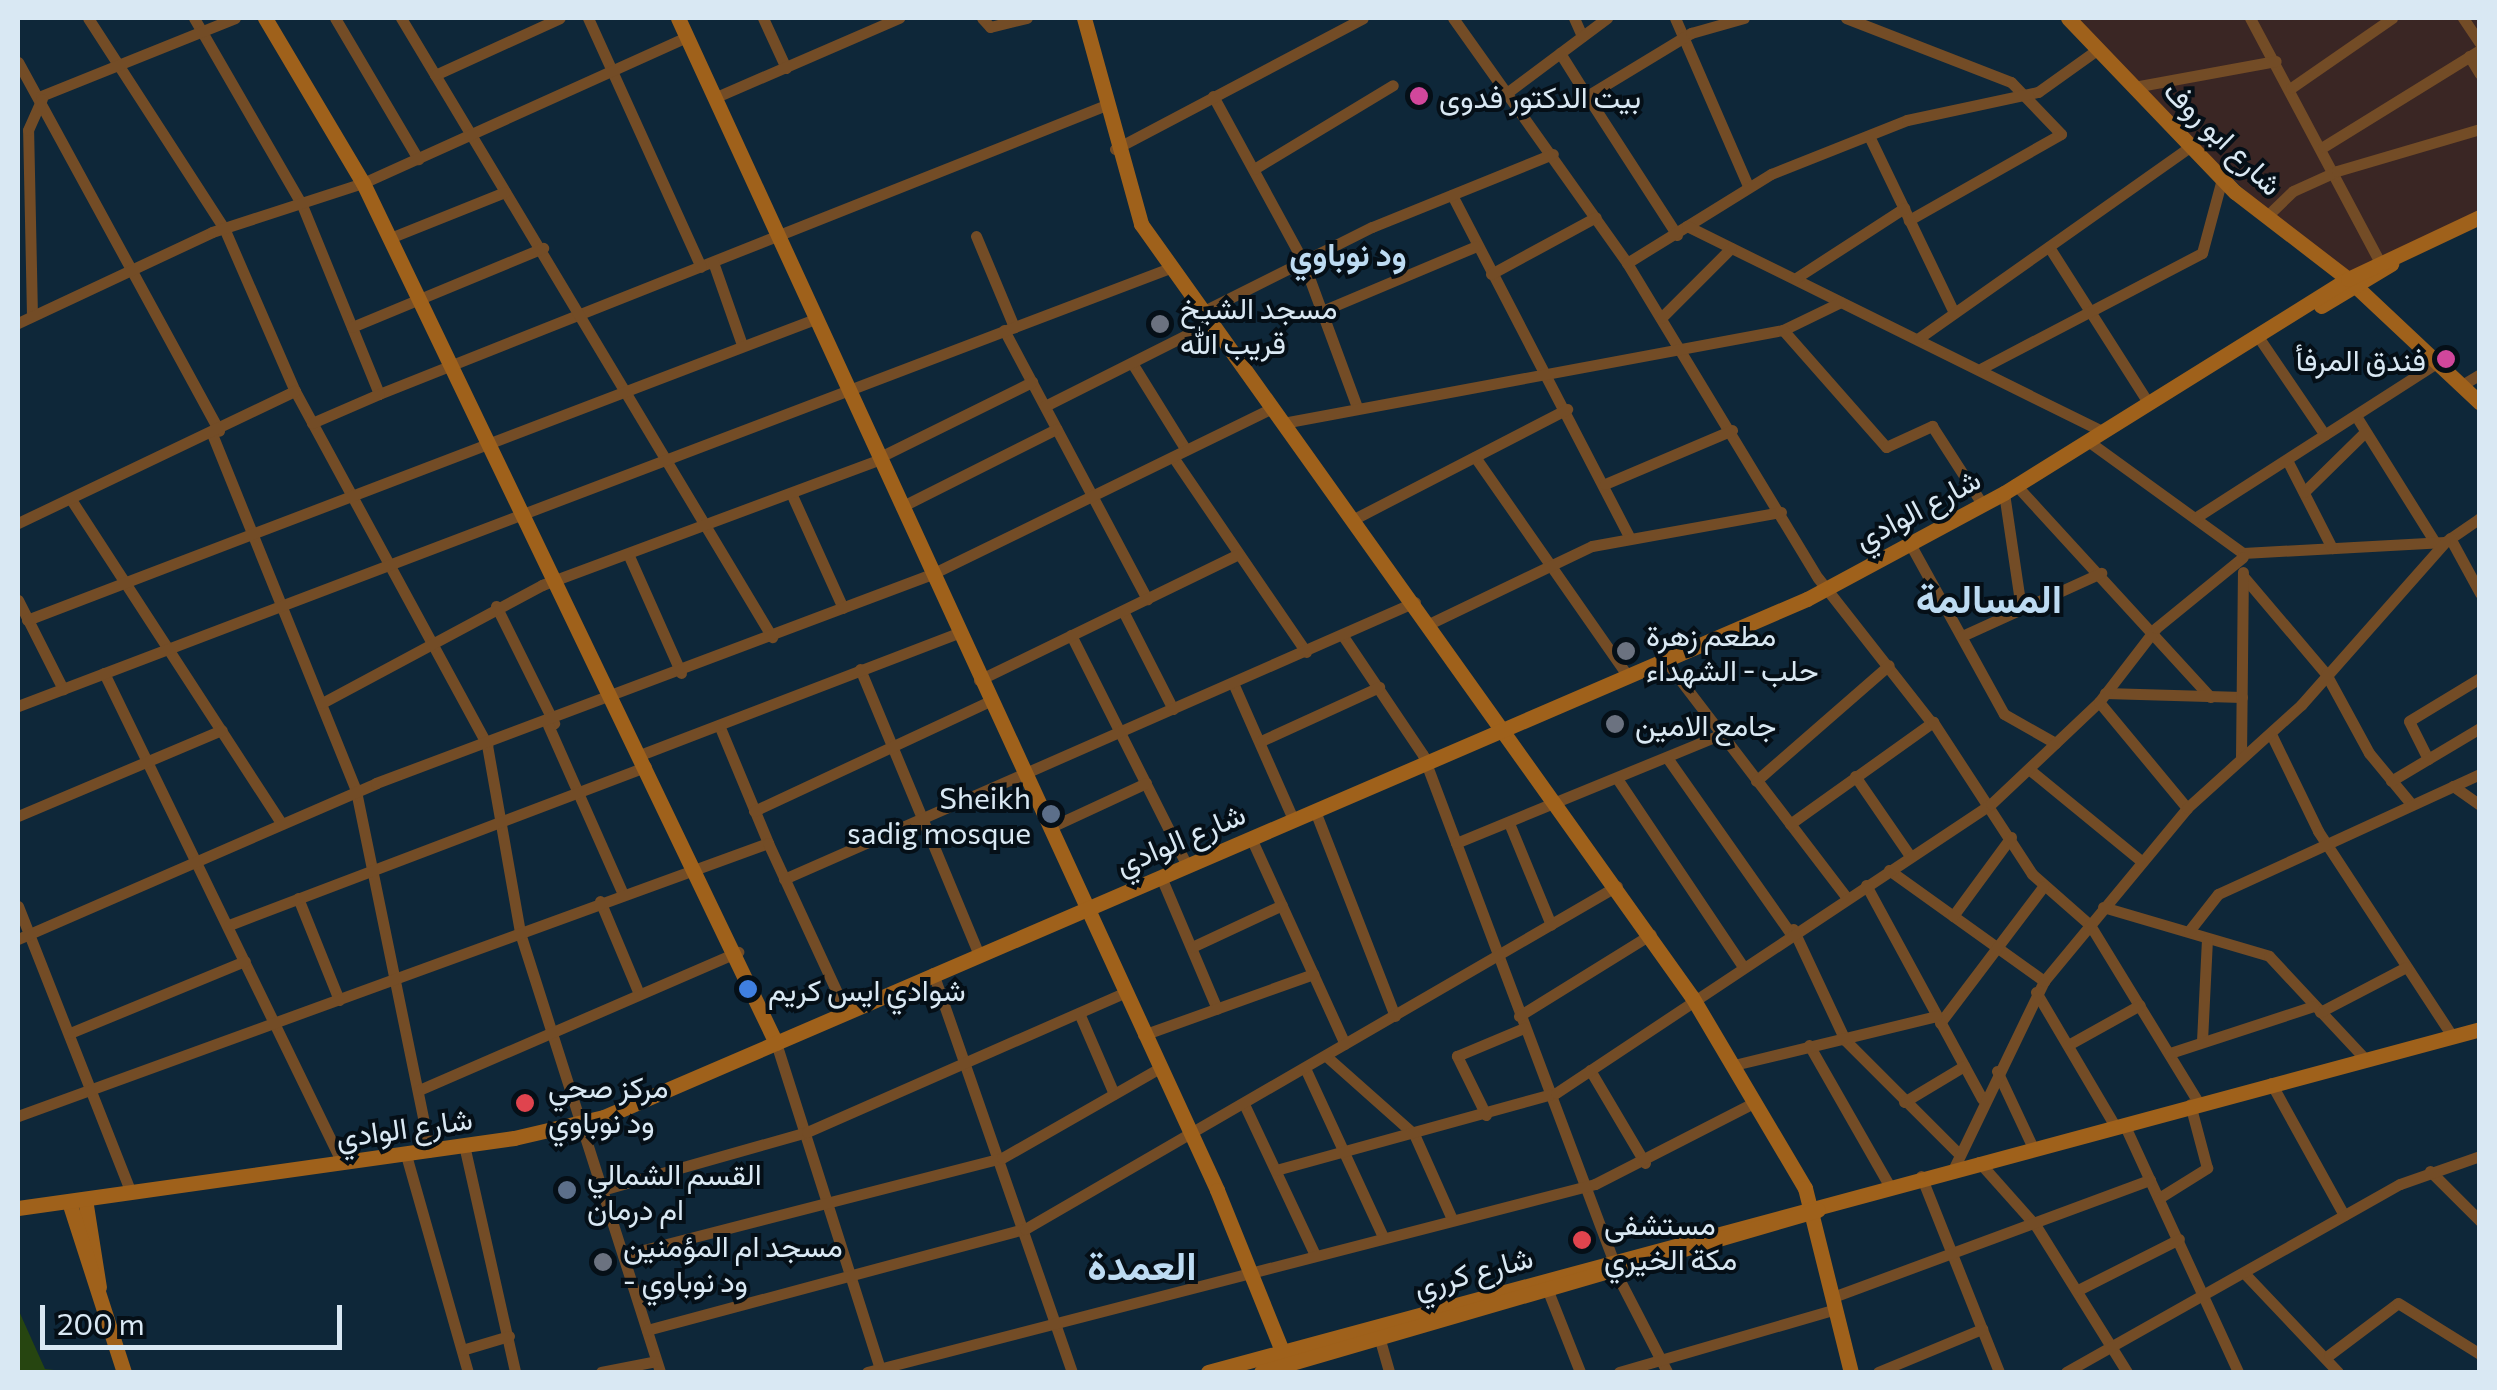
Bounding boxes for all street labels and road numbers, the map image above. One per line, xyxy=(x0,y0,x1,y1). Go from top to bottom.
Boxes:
street label: شارع ابو روف xyxy=(2157,72,2291,202)
street label: شارع الوادي xyxy=(1848,460,1986,556)
street label: شارع الوادي xyxy=(1110,795,1250,881)
street label: شارع الوادي xyxy=(333,1100,475,1154)
street label: شارع كرري xyxy=(1409,1238,1537,1304)

